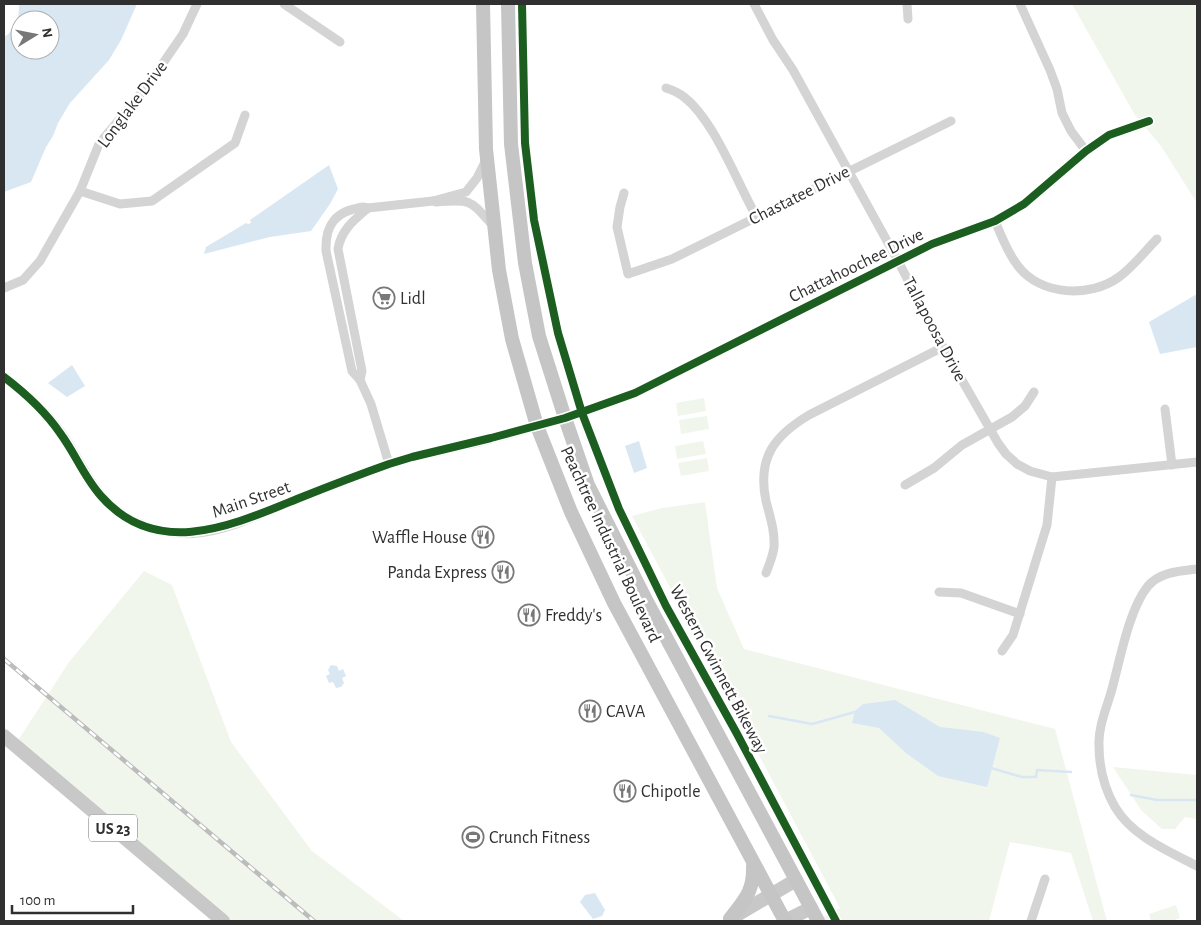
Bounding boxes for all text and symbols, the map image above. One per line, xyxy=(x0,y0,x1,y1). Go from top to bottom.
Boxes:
north arrow xyxy=(10,10,60,60)
text: N xyxy=(39,27,55,39)
street label: Longlake Drive xyxy=(95,58,171,151)
street label: Chastatee Drive xyxy=(746,163,853,229)
street label: Chattahoochee Drive xyxy=(786,226,927,306)
street label: Tallapoosa Drive xyxy=(899,274,969,385)
supermarket icon: Lidl xyxy=(372,286,396,310)
place label: Lidl xyxy=(400,290,426,308)
street label: Peachtree Industrial Boulevard xyxy=(557,444,664,645)
street label: Main Street xyxy=(210,478,293,522)
restaurant icon: Waffle House xyxy=(471,525,495,549)
place label: Waffle House xyxy=(372,529,467,547)
restaurant icon: Panda Express xyxy=(491,560,515,584)
place label: Panda Express xyxy=(387,564,487,582)
street label: Western Gwinnett Bikeway xyxy=(666,582,770,757)
restaurant icon: Freddy's xyxy=(517,603,541,627)
place label: Freddy's xyxy=(545,607,602,625)
restaurant icon: CAVA xyxy=(578,699,602,723)
place label: CAVA xyxy=(606,703,646,721)
restaurant icon: Chipotle xyxy=(613,779,637,803)
place label: Chipotle xyxy=(641,783,701,801)
road number: US 23 xyxy=(89,814,137,841)
sports icon: Crunch Fitness xyxy=(461,825,485,849)
place label: Crunch Fitness xyxy=(489,829,590,847)
scale bar xyxy=(12,882,134,914)
text: 100 m xyxy=(20,893,55,908)

